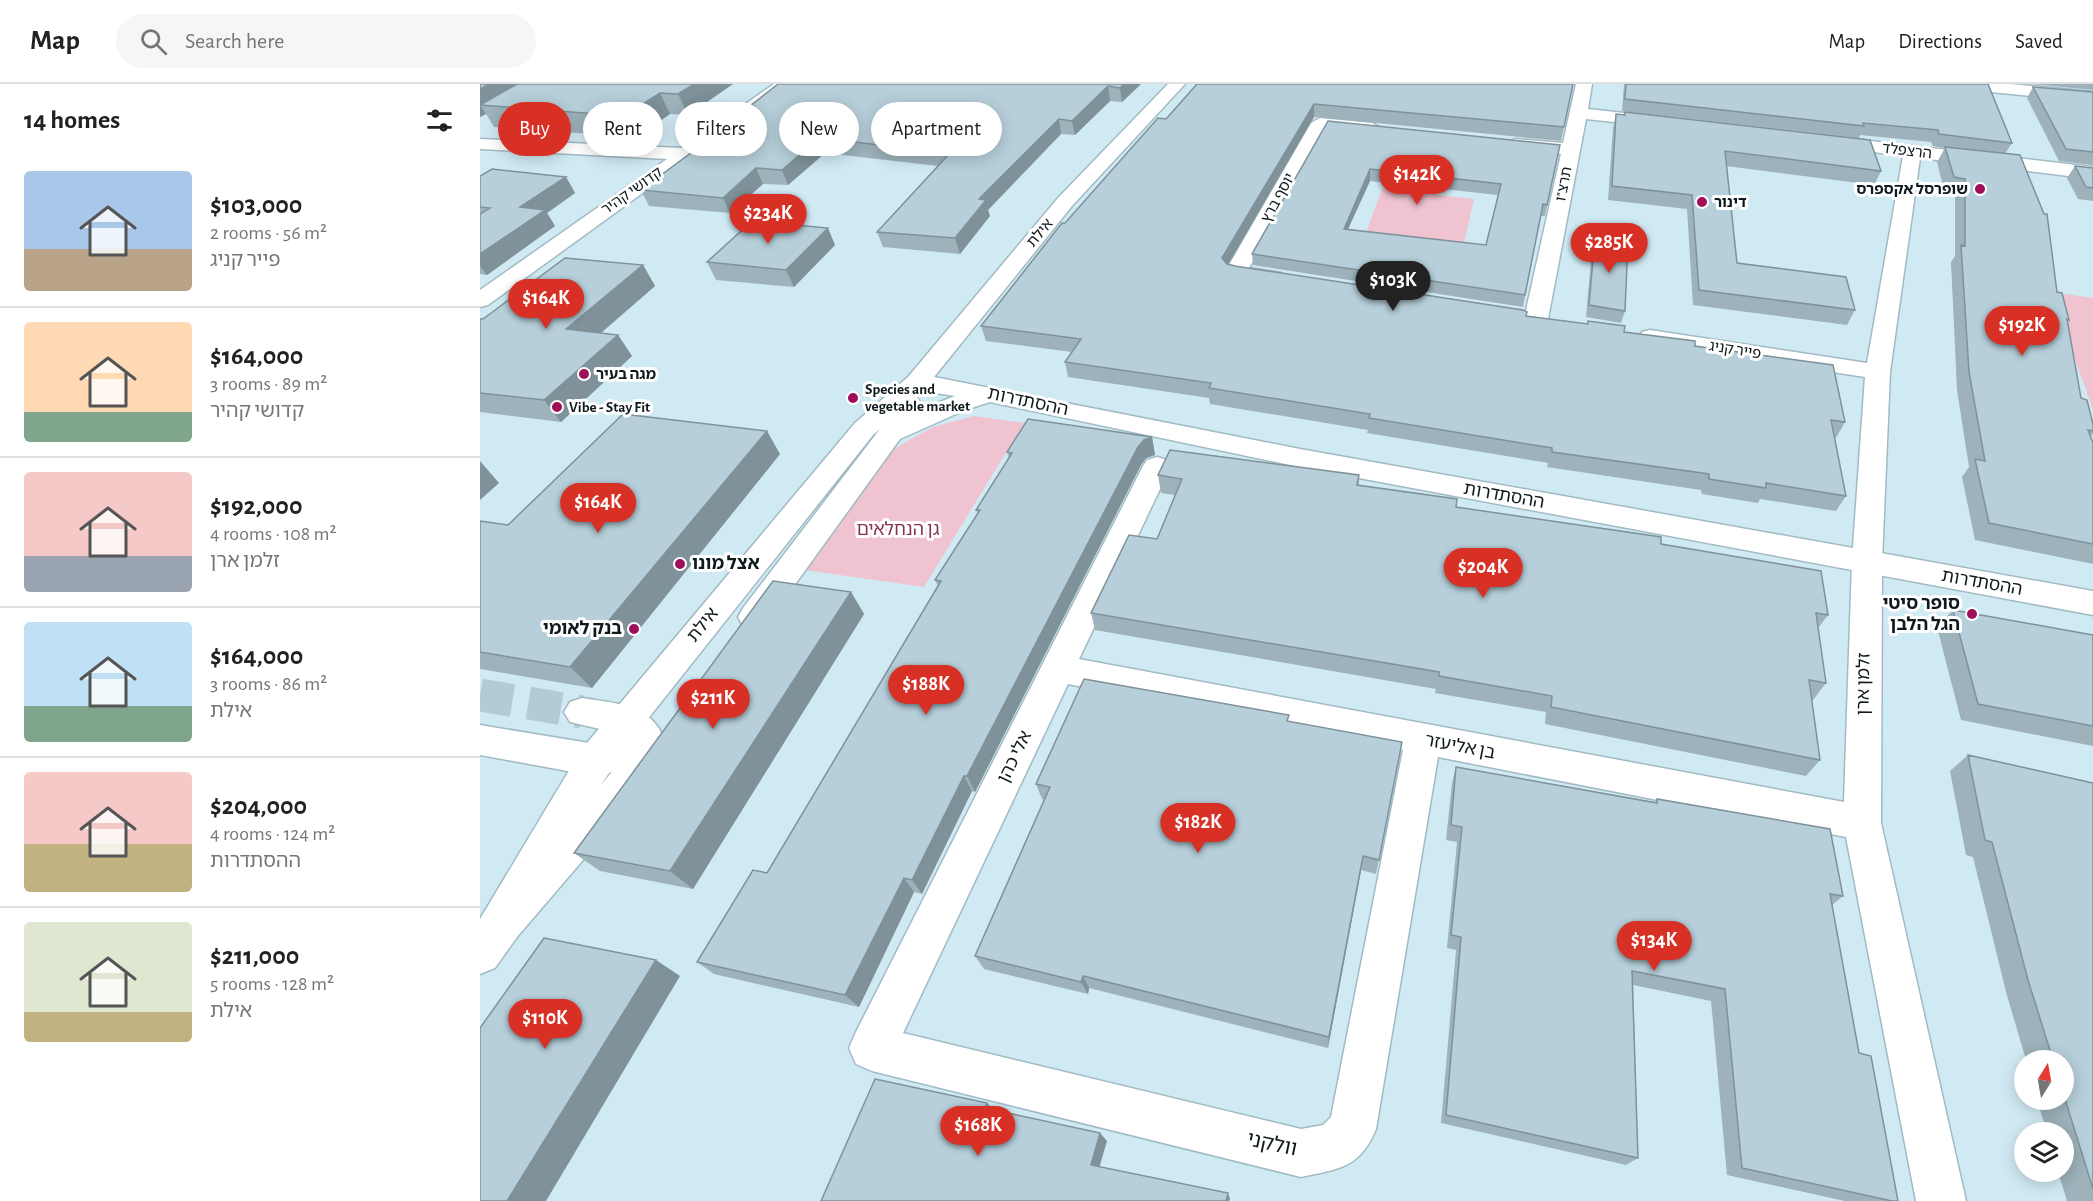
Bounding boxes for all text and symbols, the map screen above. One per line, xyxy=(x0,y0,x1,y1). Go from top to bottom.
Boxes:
search box xyxy=(116,14,536,68)
icon: search xyxy=(137,25,170,58)
text: Map xyxy=(30,27,80,55)
text: Search here xyxy=(185,30,284,52)
text: Map xyxy=(1829,31,1865,52)
text: Directions xyxy=(1898,31,1982,52)
text: Saved xyxy=(2015,31,2063,52)
chip: Buy xyxy=(498,102,571,156)
chip: Rent xyxy=(583,102,663,156)
chip: Filters xyxy=(675,102,767,156)
chip: New xyxy=(779,102,859,156)
chip: Apartment xyxy=(871,102,1002,156)
icon: filters xyxy=(423,104,456,137)
text: 14 homes xyxy=(24,107,120,133)
street label: הרצפלד xyxy=(1881,141,1933,161)
pin: $142K xyxy=(1375,155,1459,206)
text: $142K xyxy=(1393,164,1441,184)
street label: קדושי קהיר xyxy=(599,165,665,217)
street label: תרצ"ו xyxy=(1553,165,1575,203)
street label: יוסף ברץ xyxy=(1258,171,1298,225)
place label: שופרסל אקספרס xyxy=(1856,182,1968,197)
marker: שופרסל אקספרס xyxy=(1973,182,1987,196)
text: $103,000 xyxy=(210,192,302,218)
pin: $234K xyxy=(726,194,810,245)
icon: home xyxy=(72,195,144,267)
marker: דינור xyxy=(1695,195,1709,209)
place label: דינור xyxy=(1714,195,1747,210)
text: $234K xyxy=(744,203,792,223)
street label: אילת xyxy=(1024,216,1056,250)
text: 2 rooms · 56 m² xyxy=(210,223,327,243)
pin: $285K xyxy=(1567,223,1651,274)
text: $285K xyxy=(1585,232,1633,252)
text: פייר קניג xyxy=(210,250,280,270)
pin: $103K xyxy=(1351,261,1435,312)
text: $103K xyxy=(1370,270,1416,290)
pin: $164K xyxy=(504,279,588,330)
text: $164K xyxy=(522,288,570,308)
pin: $192K xyxy=(1980,306,2064,357)
text: $192K xyxy=(1999,315,2045,335)
street label: פייר קניג xyxy=(1708,338,1762,362)
text: $164,000 xyxy=(210,343,303,369)
icon: home xyxy=(72,346,144,418)
marker: מגה בעיר xyxy=(577,367,591,381)
place label: מגה בעיר xyxy=(596,367,656,382)
text: 3 rooms · 89 m² xyxy=(210,374,327,394)
place label: Species and vegetable market xyxy=(865,382,970,414)
street label: ההסתדרות xyxy=(986,385,1070,419)
marker: Species and vegetable market xyxy=(846,391,860,405)
marker: Vibe - Stay Fit xyxy=(550,400,564,414)
place label: Vibe - Stay Fit xyxy=(569,400,650,415)
text: קדושי קהיר xyxy=(210,401,304,421)
street label: ההסתדרות xyxy=(1462,480,1546,512)
pin: $164K xyxy=(556,483,640,534)
text: $164K xyxy=(574,492,622,512)
text: $192,000 xyxy=(210,493,302,519)
icon: home xyxy=(72,496,144,568)
park label: גן הנחלאים xyxy=(856,520,940,539)
text: 4 rooms · 108 m² xyxy=(210,524,337,544)
pin: $204K xyxy=(1441,548,1525,599)
text: זלמן ארן xyxy=(210,551,280,571)
place label: אצל מונו xyxy=(692,555,760,573)
marker: אצל מונו xyxy=(673,557,687,571)
text: $204K xyxy=(1458,557,1508,577)
street label: ההסתדרות xyxy=(1940,567,2024,599)
place label: סופר סיטי הגל הלבן xyxy=(1882,595,1960,634)
street label: אילת xyxy=(683,604,722,645)
marker: סופר סיטי הגל הלבן xyxy=(1965,607,1979,621)
place label: בנק לאומי xyxy=(543,620,622,638)
marker: בנק לאומי xyxy=(627,622,641,636)
text: $164,000 xyxy=(210,643,303,669)
icon: home xyxy=(72,646,144,718)
street label: זלמן ארן xyxy=(1853,652,1874,716)
pin: $188K xyxy=(884,665,968,716)
text: 3 rooms · 86 m² xyxy=(210,674,327,694)
text: $188K xyxy=(902,674,950,694)
pin: $211K xyxy=(671,679,755,730)
text: $211K xyxy=(691,688,735,708)
text: אילת xyxy=(210,701,252,721)
street label: אלי כהן xyxy=(994,728,1035,786)
street label: בן אליעזר xyxy=(1423,730,1497,763)
text: $204,000 xyxy=(210,793,307,819)
icon: home xyxy=(72,796,144,868)
pin: $182K xyxy=(1156,803,1240,854)
text: $182K xyxy=(1174,812,1222,832)
text: 4 rooms · 124 m² xyxy=(210,824,335,844)
text: ההסתדרות xyxy=(210,851,301,871)
pin: $134K xyxy=(1612,921,1696,972)
text: $134K xyxy=(1631,930,1677,950)
text: $211,000 xyxy=(210,943,299,969)
icon: home xyxy=(72,946,144,1018)
text: 5 rooms · 128 m² xyxy=(210,974,334,994)
pin: $110K xyxy=(503,999,587,1050)
text: אילת xyxy=(210,1001,252,1021)
text: $110K xyxy=(522,1008,568,1028)
north arrow xyxy=(2014,1050,2074,1110)
map controls xyxy=(2014,1050,2074,1182)
pin: $168K xyxy=(936,1106,1020,1157)
text: $168K xyxy=(954,1115,1002,1135)
button: layers xyxy=(2014,1122,2074,1182)
street label: וולקני xyxy=(1245,1128,1299,1160)

